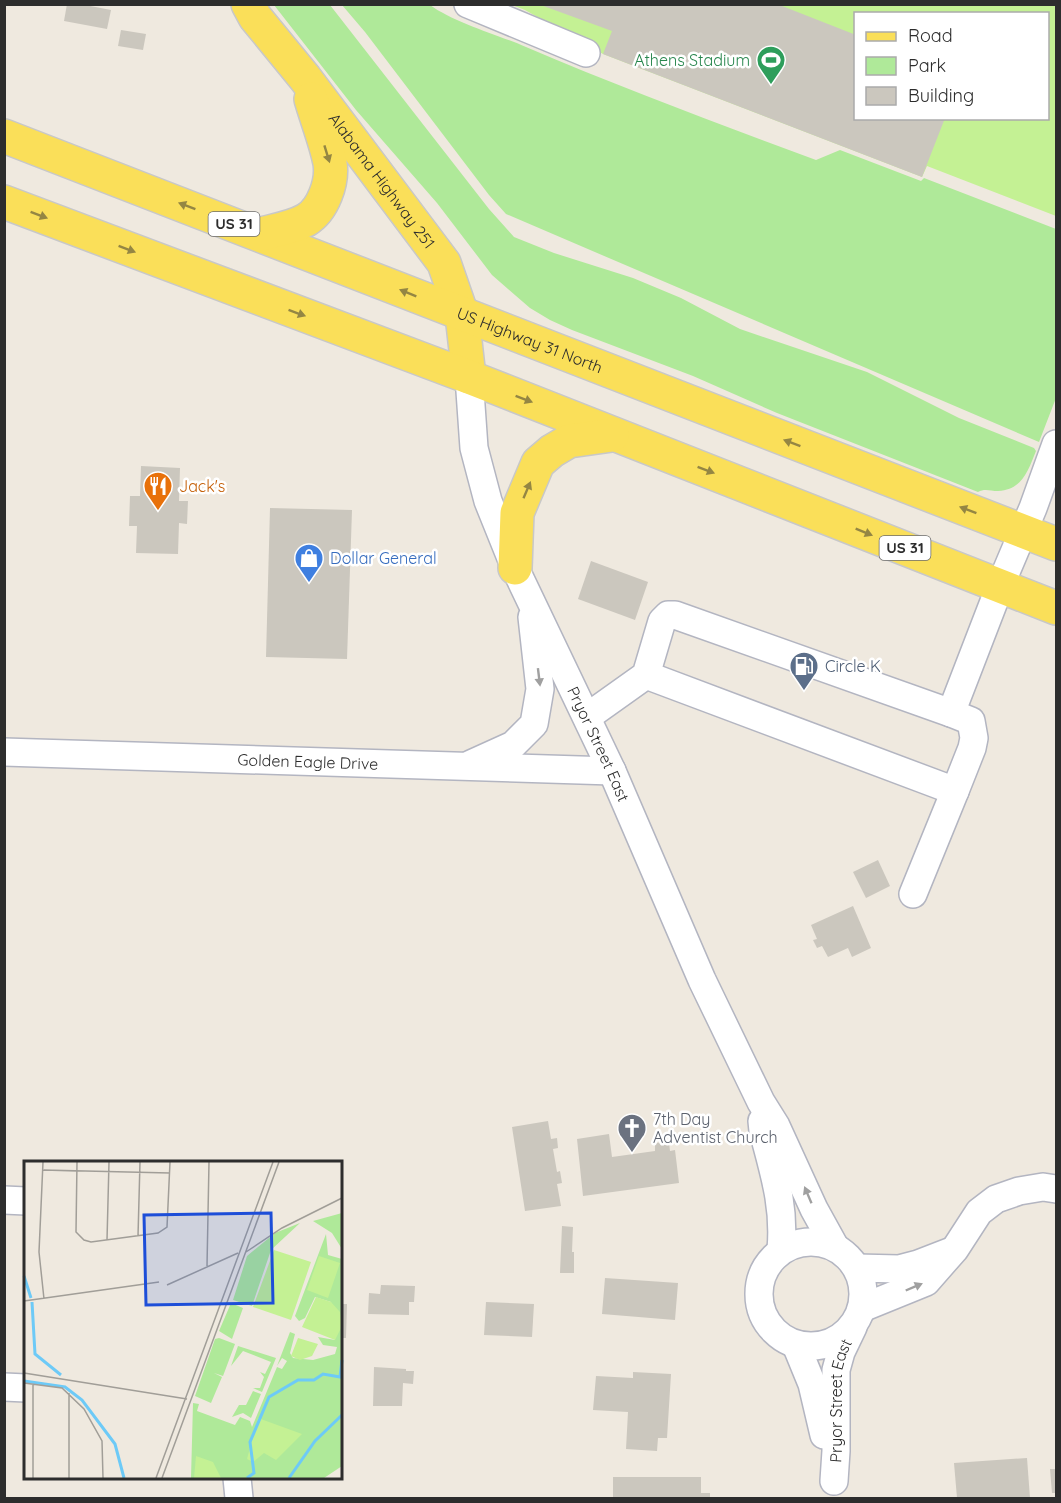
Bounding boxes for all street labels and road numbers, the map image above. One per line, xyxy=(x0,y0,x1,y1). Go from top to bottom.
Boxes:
street label: Alabama Highway 251 xyxy=(325,109,440,252)
road number: US 31 xyxy=(208,212,260,236)
street label: US Highway 31 North xyxy=(454,303,606,377)
road number: US 31 xyxy=(880,536,930,560)
street label: Pryor Street East xyxy=(563,683,634,805)
street label: Golden Eagle Drive xyxy=(237,749,379,774)
street label: Pryor Street East xyxy=(825,1335,856,1463)

